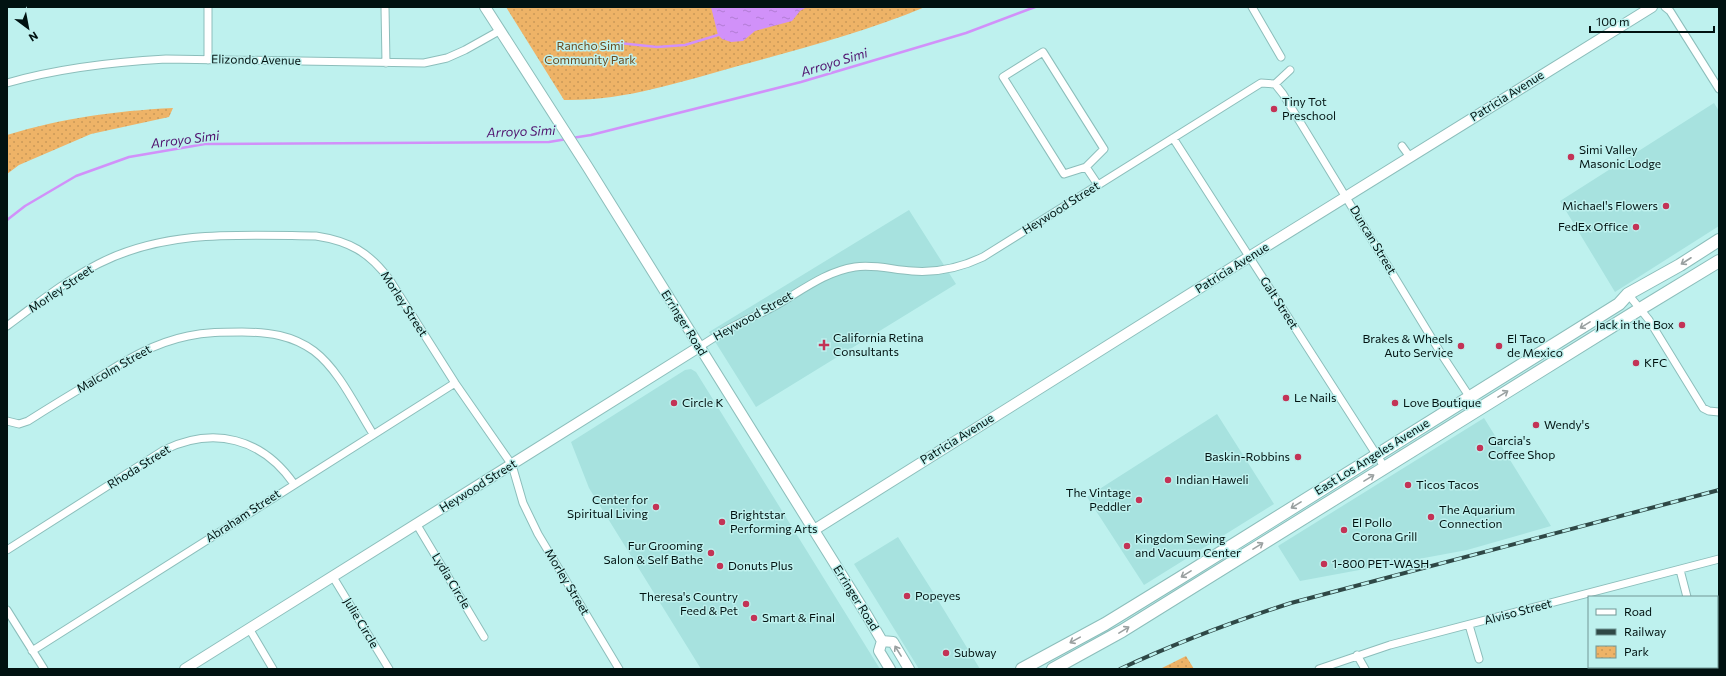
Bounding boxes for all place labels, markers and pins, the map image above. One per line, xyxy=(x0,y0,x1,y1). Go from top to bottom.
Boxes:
place label: Tiny Tot Preschool xyxy=(1282,94,1336,122)
marker: Tiny Tot Preschool xyxy=(1269,104,1279,114)
place label: Simi Valley Masonic Lodge xyxy=(1579,142,1661,170)
marker: Simi Valley Masonic Lodge xyxy=(1566,152,1576,162)
place label: Michael's Flowers xyxy=(1562,198,1658,212)
marker: Michael's Flowers xyxy=(1661,201,1671,211)
place label: FedEx Office xyxy=(1558,219,1628,233)
marker: FedEx Office xyxy=(1631,222,1641,232)
place label: Jack in the Box xyxy=(1596,317,1675,332)
marker: Jack in the Box xyxy=(1677,320,1687,330)
place label: California Retina Consultants xyxy=(833,330,924,358)
place label: Brakes & Wheels Auto Service xyxy=(1363,331,1453,359)
place label: El Taco de Mexico xyxy=(1507,331,1563,359)
marker: California Retina Consultants xyxy=(818,339,830,351)
marker: Brakes & Wheels Auto Service xyxy=(1456,341,1466,351)
marker: El Taco de Mexico xyxy=(1494,341,1504,351)
place label: KFC xyxy=(1644,355,1667,369)
marker: KFC xyxy=(1631,358,1641,368)
place label: Le Nails xyxy=(1294,390,1336,404)
marker: Le Nails xyxy=(1281,393,1291,403)
place label: Circle K xyxy=(682,395,724,409)
place label: Love Boutique xyxy=(1403,395,1481,409)
marker: Circle K xyxy=(669,398,679,408)
marker: Love Boutique xyxy=(1390,398,1400,408)
place label: Wendy's xyxy=(1544,417,1590,431)
marker: Wendy's xyxy=(1531,420,1541,430)
place label: Garcia's Coffee Shop xyxy=(1488,433,1555,461)
marker: Garcia's Coffee Shop xyxy=(1475,443,1485,453)
place label: Baskin-Robbins xyxy=(1205,449,1290,463)
marker: Baskin-Robbins xyxy=(1293,452,1303,462)
place label: Indian Haweli xyxy=(1176,472,1249,486)
marker: Indian Haweli xyxy=(1163,475,1173,485)
place label: Ticos Tacos xyxy=(1416,477,1479,491)
marker: Ticos Tacos xyxy=(1403,480,1413,490)
place label: The Vintage Peddler xyxy=(1066,485,1131,513)
place label: Center for Spiritual Living xyxy=(567,492,648,520)
marker: The Vintage Peddler xyxy=(1134,495,1144,505)
marker: Center for Spiritual Living xyxy=(651,502,661,512)
place label: The Aquarium Connection xyxy=(1439,502,1515,530)
place label: Brightstar Performing Arts xyxy=(730,507,818,535)
marker: The Aquarium Connection xyxy=(1426,512,1436,522)
place label: El Pollo Corona Grill xyxy=(1352,515,1417,543)
marker: Brightstar Performing Arts xyxy=(717,517,727,527)
marker: El Pollo Corona Grill xyxy=(1339,525,1349,535)
place label: Kingdom Sewing and Vacuum Center xyxy=(1135,531,1241,559)
place label: Fur Grooming Salon & Self Bathe xyxy=(604,538,703,566)
marker: Kingdom Sewing and Vacuum Center xyxy=(1122,541,1132,551)
marker: Fur Grooming Salon & Self Bathe xyxy=(706,548,716,558)
place label: 1-800 PET-WASH xyxy=(1332,556,1429,570)
place label: Donuts Plus xyxy=(728,558,793,572)
marker: 1-800 PET-WASH xyxy=(1319,559,1329,569)
marker: Donuts Plus xyxy=(715,561,725,571)
place label: Popeyes xyxy=(915,588,961,602)
place label: Theresa's Country Feed & Pet xyxy=(639,589,738,617)
marker: Popeyes xyxy=(902,591,912,601)
marker: Theresa's Country Feed & Pet xyxy=(741,599,751,609)
place label: Smart & Final xyxy=(762,610,835,624)
marker: Smart & Final xyxy=(749,613,759,623)
place label: Subway xyxy=(954,645,997,659)
marker: Subway xyxy=(941,648,951,658)

